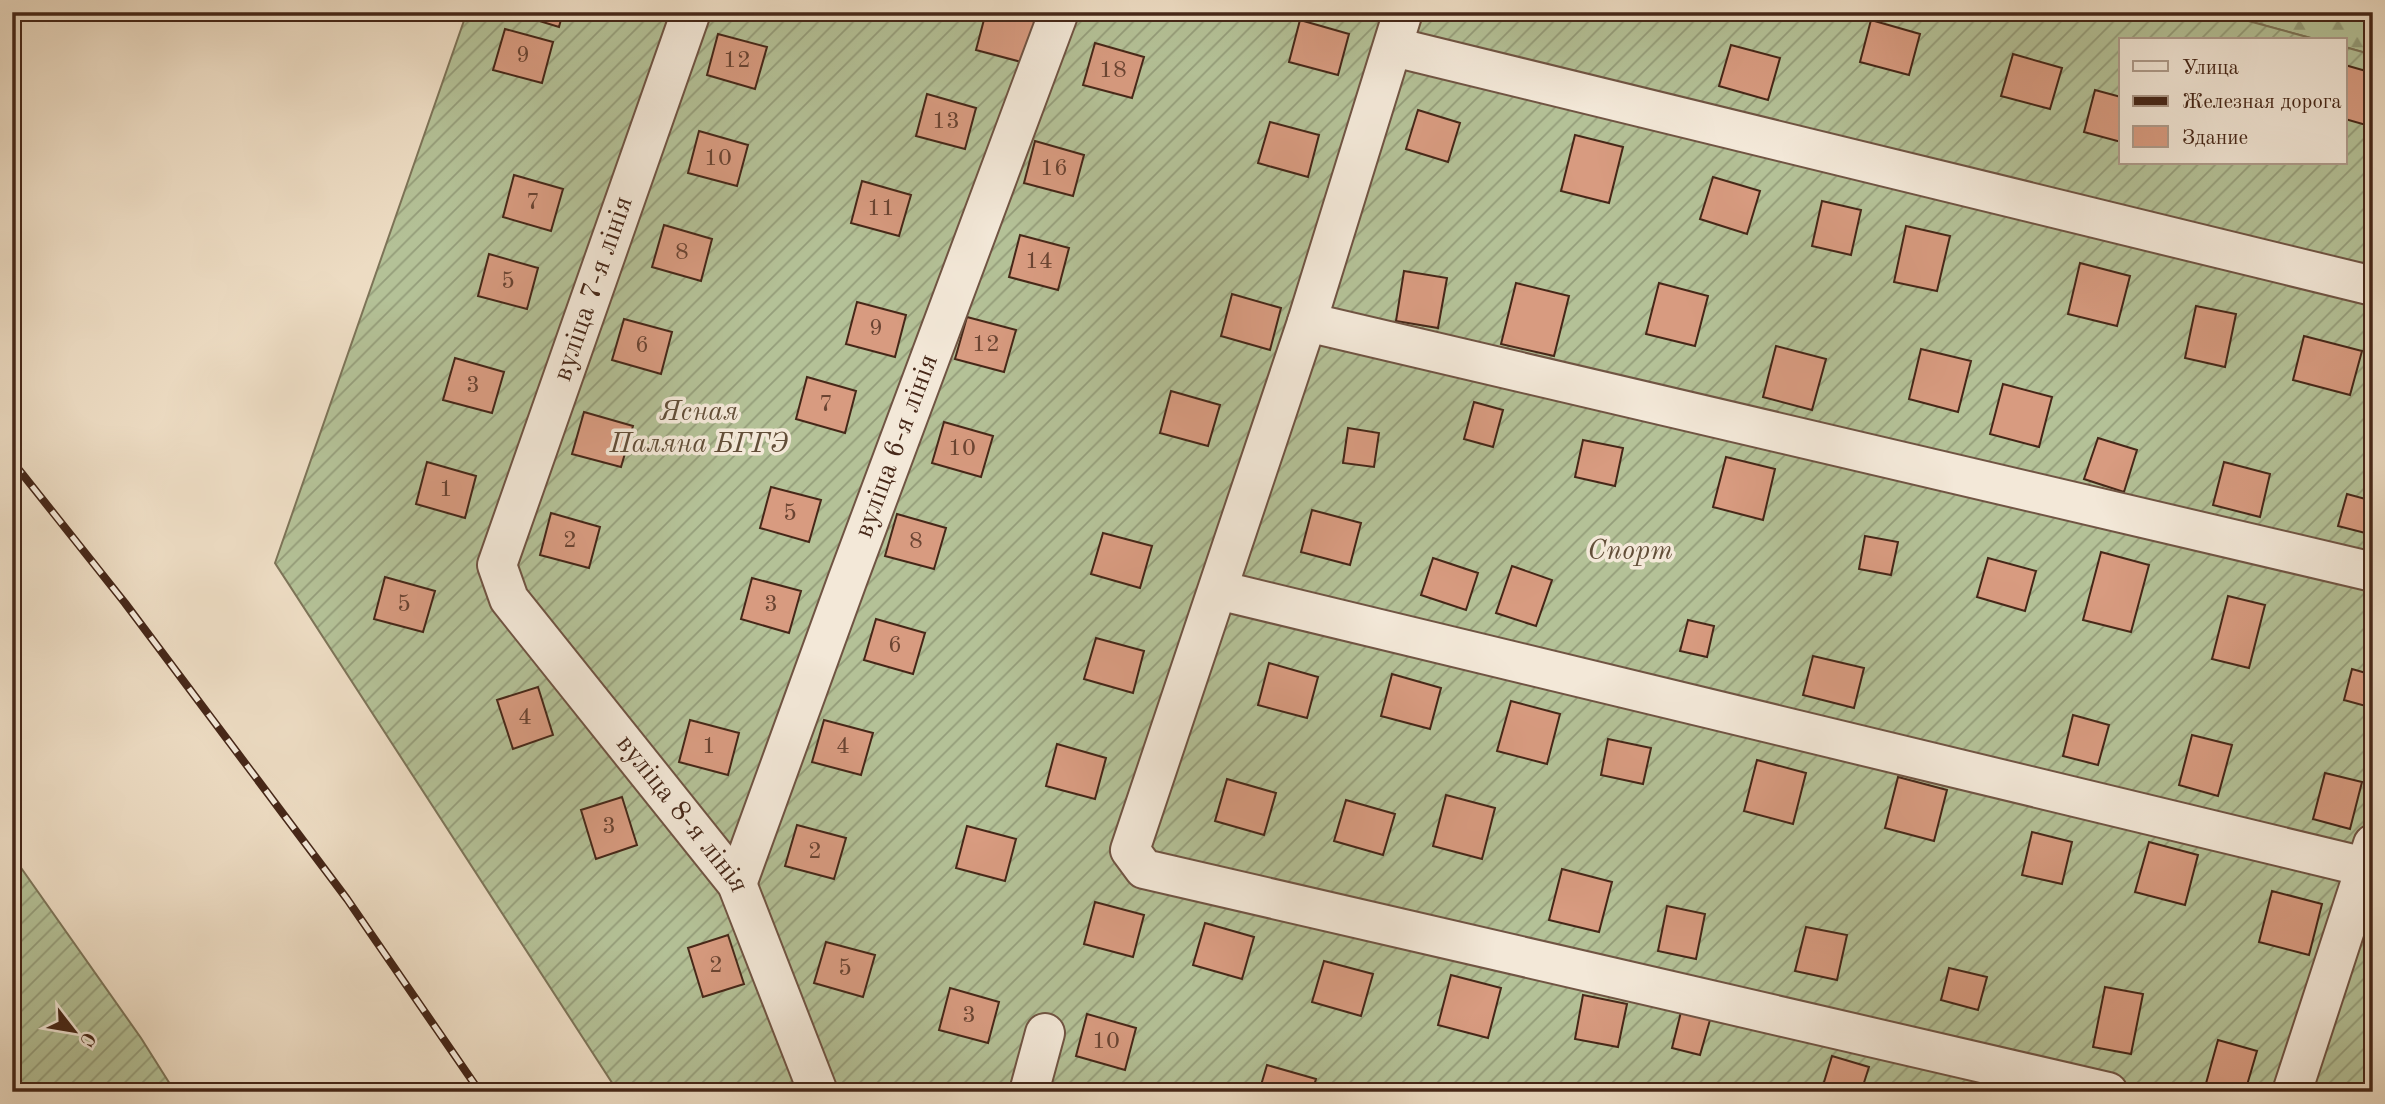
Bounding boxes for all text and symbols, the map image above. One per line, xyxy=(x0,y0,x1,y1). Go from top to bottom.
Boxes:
legend xyxy=(2119,38,2346,164)
house number: 9 xyxy=(516,44,530,68)
house number: 12 xyxy=(723,49,751,73)
text: Улица xyxy=(2182,58,2239,79)
house number: 18 xyxy=(1099,59,1127,83)
text: Железная дорога xyxy=(2182,92,2342,113)
house number: 13 xyxy=(932,110,960,134)
text: Здание xyxy=(2182,128,2248,149)
house number: 10 xyxy=(704,147,732,171)
house number: 16 xyxy=(1040,157,1068,181)
house number: 7 xyxy=(526,191,540,215)
street label: вуліца 7-я лінія xyxy=(549,193,639,385)
house number: 11 xyxy=(867,197,895,221)
house number: 8 xyxy=(675,241,689,265)
house number: 14 xyxy=(1025,250,1053,274)
house number: 5 xyxy=(501,270,515,294)
house number: 9 xyxy=(869,317,883,341)
house number: 12 xyxy=(972,333,1000,357)
house number: 6 xyxy=(635,334,649,358)
street label: вуліца 6-я лінія xyxy=(850,351,944,542)
house number: 3 xyxy=(466,374,480,398)
house number: 7 xyxy=(819,393,833,417)
park label: Ясная Паляна БГГЭ xyxy=(609,399,788,459)
house number: 10 xyxy=(948,437,976,461)
house number: 1 xyxy=(439,478,453,502)
house number: 5 xyxy=(783,502,797,526)
house number: 2 xyxy=(563,529,577,553)
house number: 8 xyxy=(909,530,923,554)
park label: Спорт xyxy=(1587,538,1673,566)
house number: 5 xyxy=(397,593,411,617)
house number: 3 xyxy=(764,593,778,617)
house number: 6 xyxy=(888,634,902,658)
house number: 4 xyxy=(518,706,532,730)
street label: вуліца 8-я лінія xyxy=(610,730,753,896)
house number: 1 xyxy=(702,735,716,759)
house number: 4 xyxy=(836,735,850,759)
house number: 3 xyxy=(602,815,616,839)
house number: 2 xyxy=(808,840,822,864)
house number: 2 xyxy=(709,954,723,978)
house number: 5 xyxy=(838,957,852,981)
north arrow xyxy=(38,996,108,1066)
house number: 3 xyxy=(962,1004,976,1028)
text: С xyxy=(75,1028,98,1049)
house number: 10 xyxy=(1092,1030,1120,1054)

